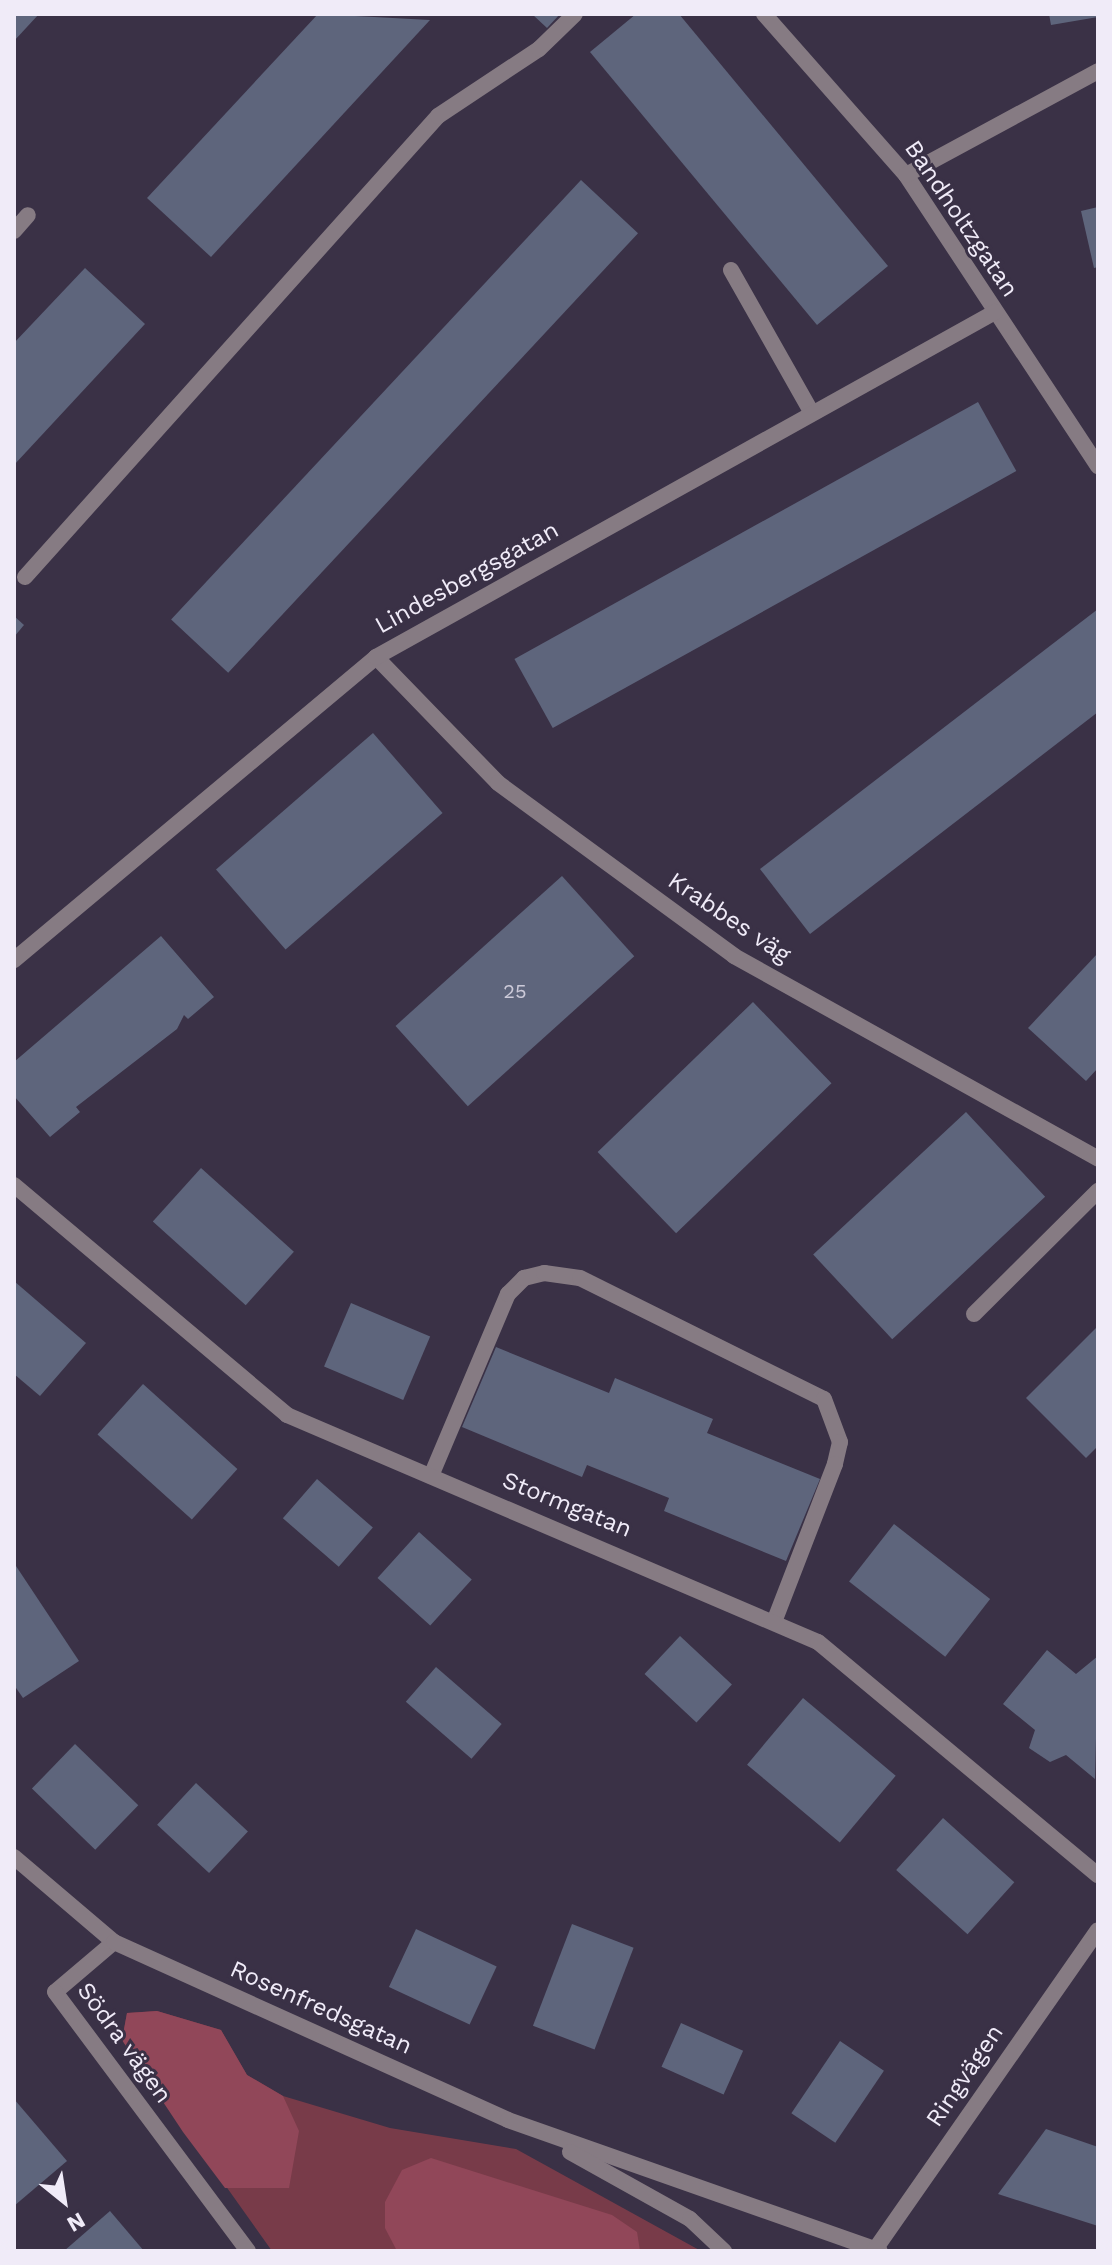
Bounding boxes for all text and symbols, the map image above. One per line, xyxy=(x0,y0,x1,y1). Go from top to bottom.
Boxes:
street label: Bandholtzgatan xyxy=(898,135,1024,303)
street label: Lindesbergsgatan xyxy=(370,516,564,640)
street label: Krabbes väg xyxy=(662,866,796,970)
house number: 25 xyxy=(503,979,527,1003)
street label: Stormgatan xyxy=(498,1466,636,1544)
street label: Rosenfredsgatan xyxy=(226,1955,416,2061)
street label: Södra vägen xyxy=(70,1977,178,2109)
street label: Ringvägen xyxy=(920,2019,1010,2133)
north arrow xyxy=(24,2161,104,2241)
text: N xyxy=(63,2207,90,2237)

